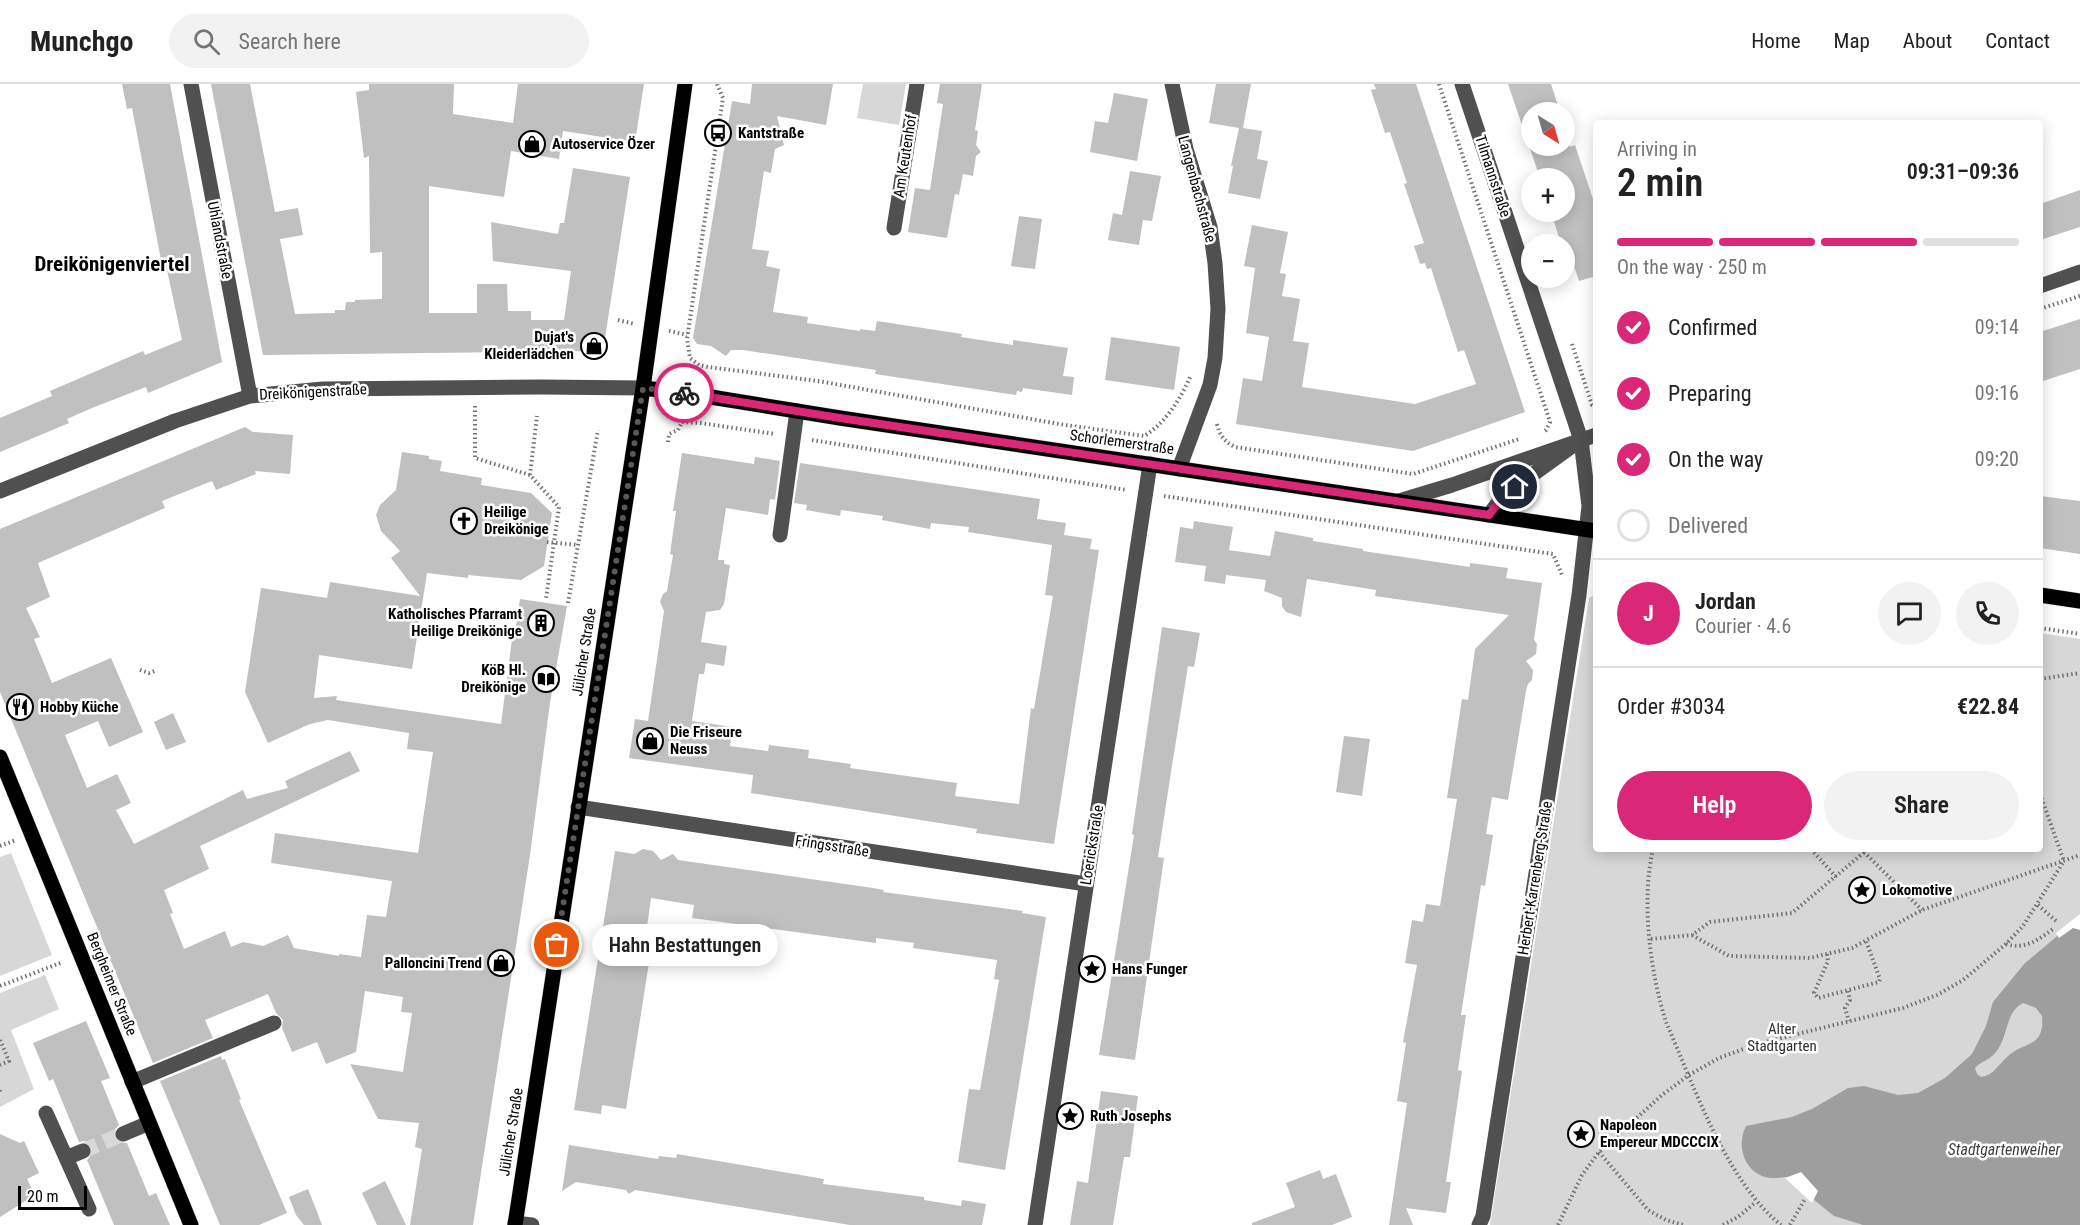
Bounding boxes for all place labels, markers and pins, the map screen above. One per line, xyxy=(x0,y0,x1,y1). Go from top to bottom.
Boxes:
bus stop icon: Kantstraße xyxy=(703,118,733,148)
place label: Kantstraße xyxy=(738,124,804,142)
shop icon: Autoservice Özer xyxy=(517,129,547,159)
place label: Autoservice Özer xyxy=(552,135,655,153)
place label: Dujat's Kleiderlädchen xyxy=(484,328,574,363)
shop icon: Dujat's Kleiderlädchen xyxy=(579,331,609,361)
pin xyxy=(1489,461,1540,512)
place label: Heilige Dreikönige xyxy=(484,503,549,538)
church icon: Heilige Dreikönige xyxy=(449,506,479,536)
place label: Katholisches Pfarramt Heilige Dreikönige xyxy=(388,605,522,640)
building icon: Katholisches Pfarramt Heilige Dreikönige xyxy=(526,608,556,638)
place label: KöB Hl. Dreikönige xyxy=(461,661,526,696)
library icon: KöB Hl. Dreikönige xyxy=(531,664,561,694)
restaurant icon: Hobby Küche xyxy=(5,692,35,722)
place label: Hobby Küche xyxy=(40,698,119,716)
place label: Die Friseure Neuss xyxy=(670,723,742,758)
shop icon: Die Friseure Neuss xyxy=(635,726,665,756)
place icon: Lokomotive xyxy=(1847,875,1877,905)
place label: Lokomotive xyxy=(1882,881,1952,899)
pin xyxy=(531,919,582,970)
callout: Hahn Bestattungen xyxy=(593,924,779,966)
shop icon: Palloncini Trend xyxy=(486,948,516,978)
place label: Palloncini Trend xyxy=(385,954,482,972)
place icon: Hans Funger xyxy=(1077,954,1107,984)
place label: Hans Funger xyxy=(1112,960,1187,978)
place icon: Ruth Josephs xyxy=(1055,1101,1085,1131)
place label: Ruth Josephs xyxy=(1090,1107,1172,1125)
place label: Napoleon Empereur MDCCCIX xyxy=(1600,1116,1720,1151)
place icon: Napoleon Empereur MDCCCIX xyxy=(1566,1119,1596,1149)

